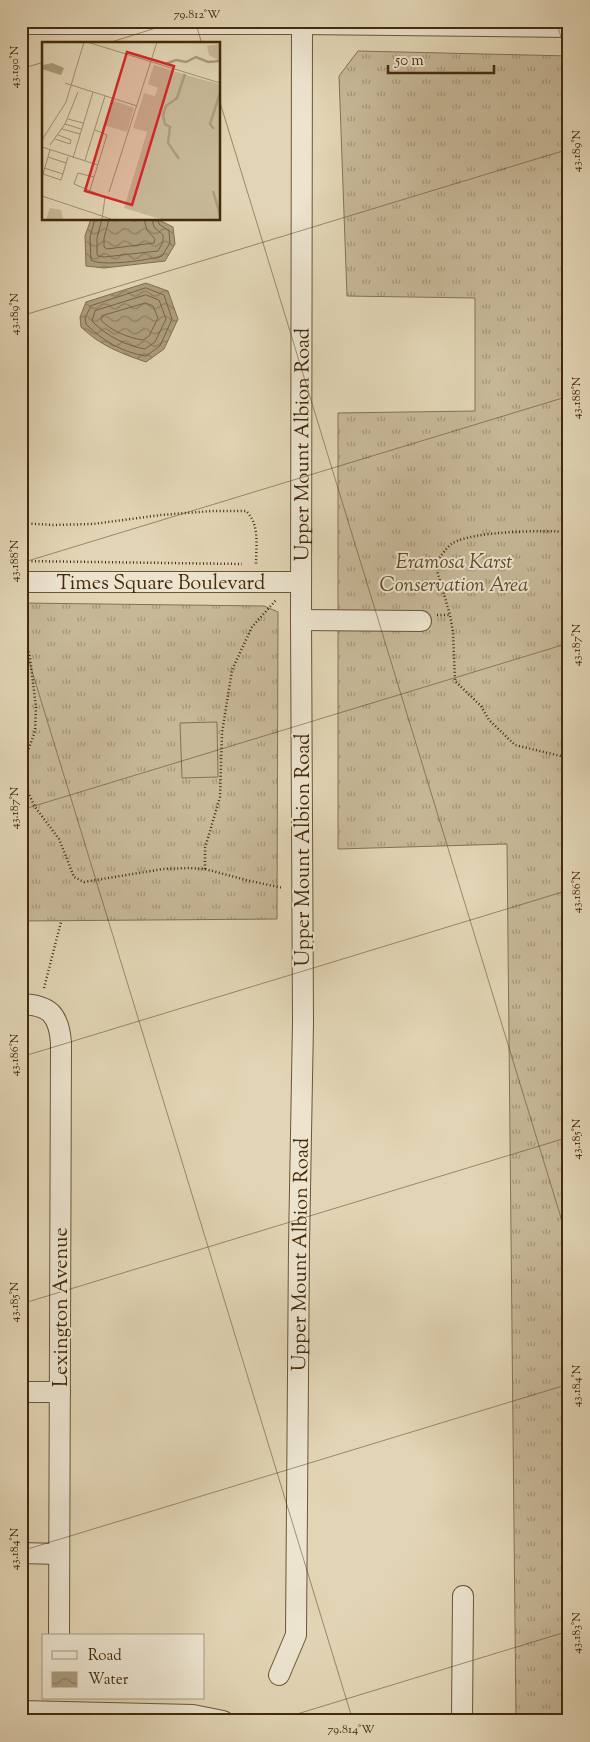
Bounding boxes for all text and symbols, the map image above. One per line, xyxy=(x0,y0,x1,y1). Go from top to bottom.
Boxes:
text: 79.812°W xyxy=(174,6,221,24)
inset map xyxy=(42,42,220,220)
scale bar xyxy=(388,42,494,74)
text: 43.190°N xyxy=(6,45,24,88)
text: 50 m xyxy=(394,51,424,72)
text: 43.189°N xyxy=(568,129,586,172)
text: 43.189°N xyxy=(6,292,24,335)
street label: Upper Mount Albion Road xyxy=(289,328,318,561)
text: 43.188°N xyxy=(568,376,586,419)
text: 43.188°N xyxy=(6,539,24,582)
park label: Eramosa Karst Conservation Area xyxy=(380,549,528,601)
street label: Times Square Boulevard xyxy=(57,570,265,599)
text: 43.187°N xyxy=(568,623,586,666)
street label: Upper Mount Albion Road xyxy=(290,733,319,967)
text: 43.187°N xyxy=(6,786,24,829)
text: 43.186°N xyxy=(568,870,586,913)
text: 43.186°N xyxy=(6,1033,24,1076)
text: 43.185°N xyxy=(568,1118,586,1159)
street label: Upper Mount Albion Road xyxy=(286,1138,318,1371)
street label: Lexington Avenue xyxy=(48,1227,77,1387)
text: 43.185°N xyxy=(6,1281,24,1322)
text: 43.184°N xyxy=(568,1364,586,1407)
text: 43.184°N xyxy=(6,1527,24,1570)
text: 43.183°N xyxy=(568,1612,586,1654)
legend xyxy=(42,1634,205,1700)
text: Road xyxy=(88,1646,122,1667)
text: Water xyxy=(88,1670,129,1691)
text: 79.814°W xyxy=(327,1721,375,1739)

